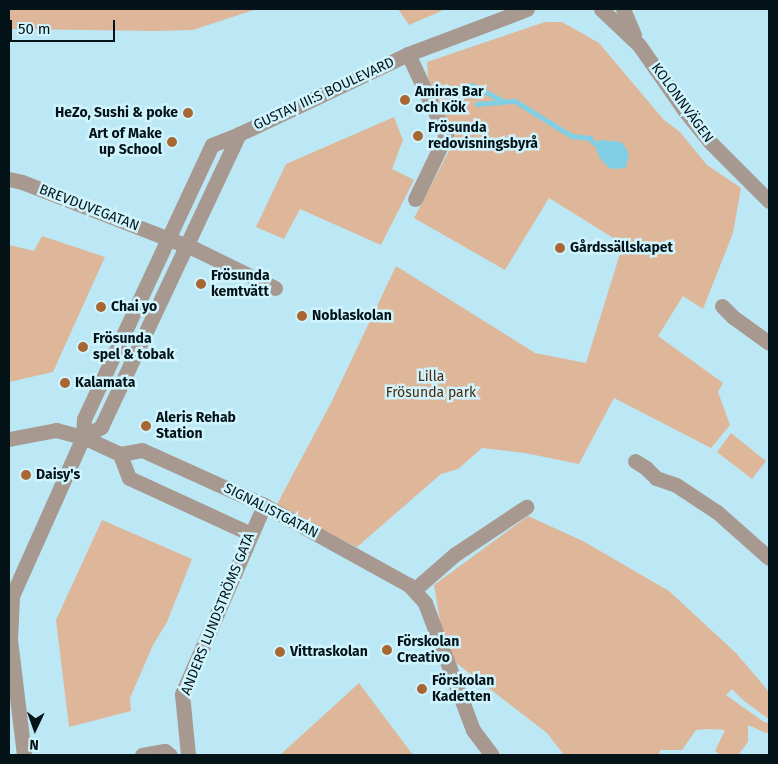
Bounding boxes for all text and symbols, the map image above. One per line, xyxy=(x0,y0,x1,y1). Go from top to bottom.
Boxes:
scale bar xyxy=(12,10,118,42)
text: 50 m xyxy=(18,20,51,38)
street label: GUSTAV III:S BOULEVARD xyxy=(251,54,397,134)
street label: KOLONNVÄGEN xyxy=(648,60,716,146)
place label: Amiras Bar och Kök xyxy=(415,84,484,116)
marker: Amiras Bar och Kök xyxy=(399,94,411,106)
place label: HeZo, Sushi & poke xyxy=(55,105,178,121)
marker: HeZo, Sushi & poke xyxy=(182,107,194,119)
place label: Frösunda redovisningsbyrå xyxy=(428,120,538,152)
place label: Art of Make up School xyxy=(89,126,162,158)
marker: Frösunda redovisningsbyrå xyxy=(412,130,424,142)
marker: Art of Make up School xyxy=(166,136,178,148)
street label: BREVDUVEGATAN xyxy=(37,181,141,235)
place label: Gårdssällskapet xyxy=(570,240,673,256)
marker: Gårdssällskapet xyxy=(554,242,566,254)
place label: Frösunda kemtvätt xyxy=(211,268,270,300)
marker: Frösunda kemtvätt xyxy=(195,278,207,290)
place label: Chai yo xyxy=(111,299,157,315)
marker: Chai yo xyxy=(95,301,107,313)
place label: Noblaskolan xyxy=(312,308,392,324)
marker: Noblaskolan xyxy=(296,310,308,322)
place label: Frösunda spel & tobak xyxy=(93,331,174,364)
marker: Frösunda spel & tobak xyxy=(77,341,89,353)
park label: Lilla Frösunda park xyxy=(386,369,476,402)
place label: Kalamata xyxy=(75,375,135,391)
marker: Kalamata xyxy=(59,377,71,389)
place label: Aleris Rehab Station xyxy=(156,410,236,442)
marker: Aleris Rehab Station xyxy=(140,420,152,432)
place label: Daisy's xyxy=(36,467,80,483)
marker: Daisy's xyxy=(20,469,32,481)
street label: SIGNALISTGATAN xyxy=(221,480,321,542)
street label: ANDERS LUNDSTRÖMS GATA xyxy=(178,530,258,698)
place label: Förskolan Creativo xyxy=(397,634,459,666)
place label: Vittraskolan xyxy=(290,644,368,660)
marker: Förskolan Creativo xyxy=(381,644,393,656)
marker: Vittraskolan xyxy=(274,646,286,658)
place label: Förskolan Kadetten xyxy=(432,673,494,706)
marker: Förskolan Kadetten xyxy=(416,683,428,695)
north arrow xyxy=(10,704,60,754)
text: N xyxy=(29,736,39,753)

